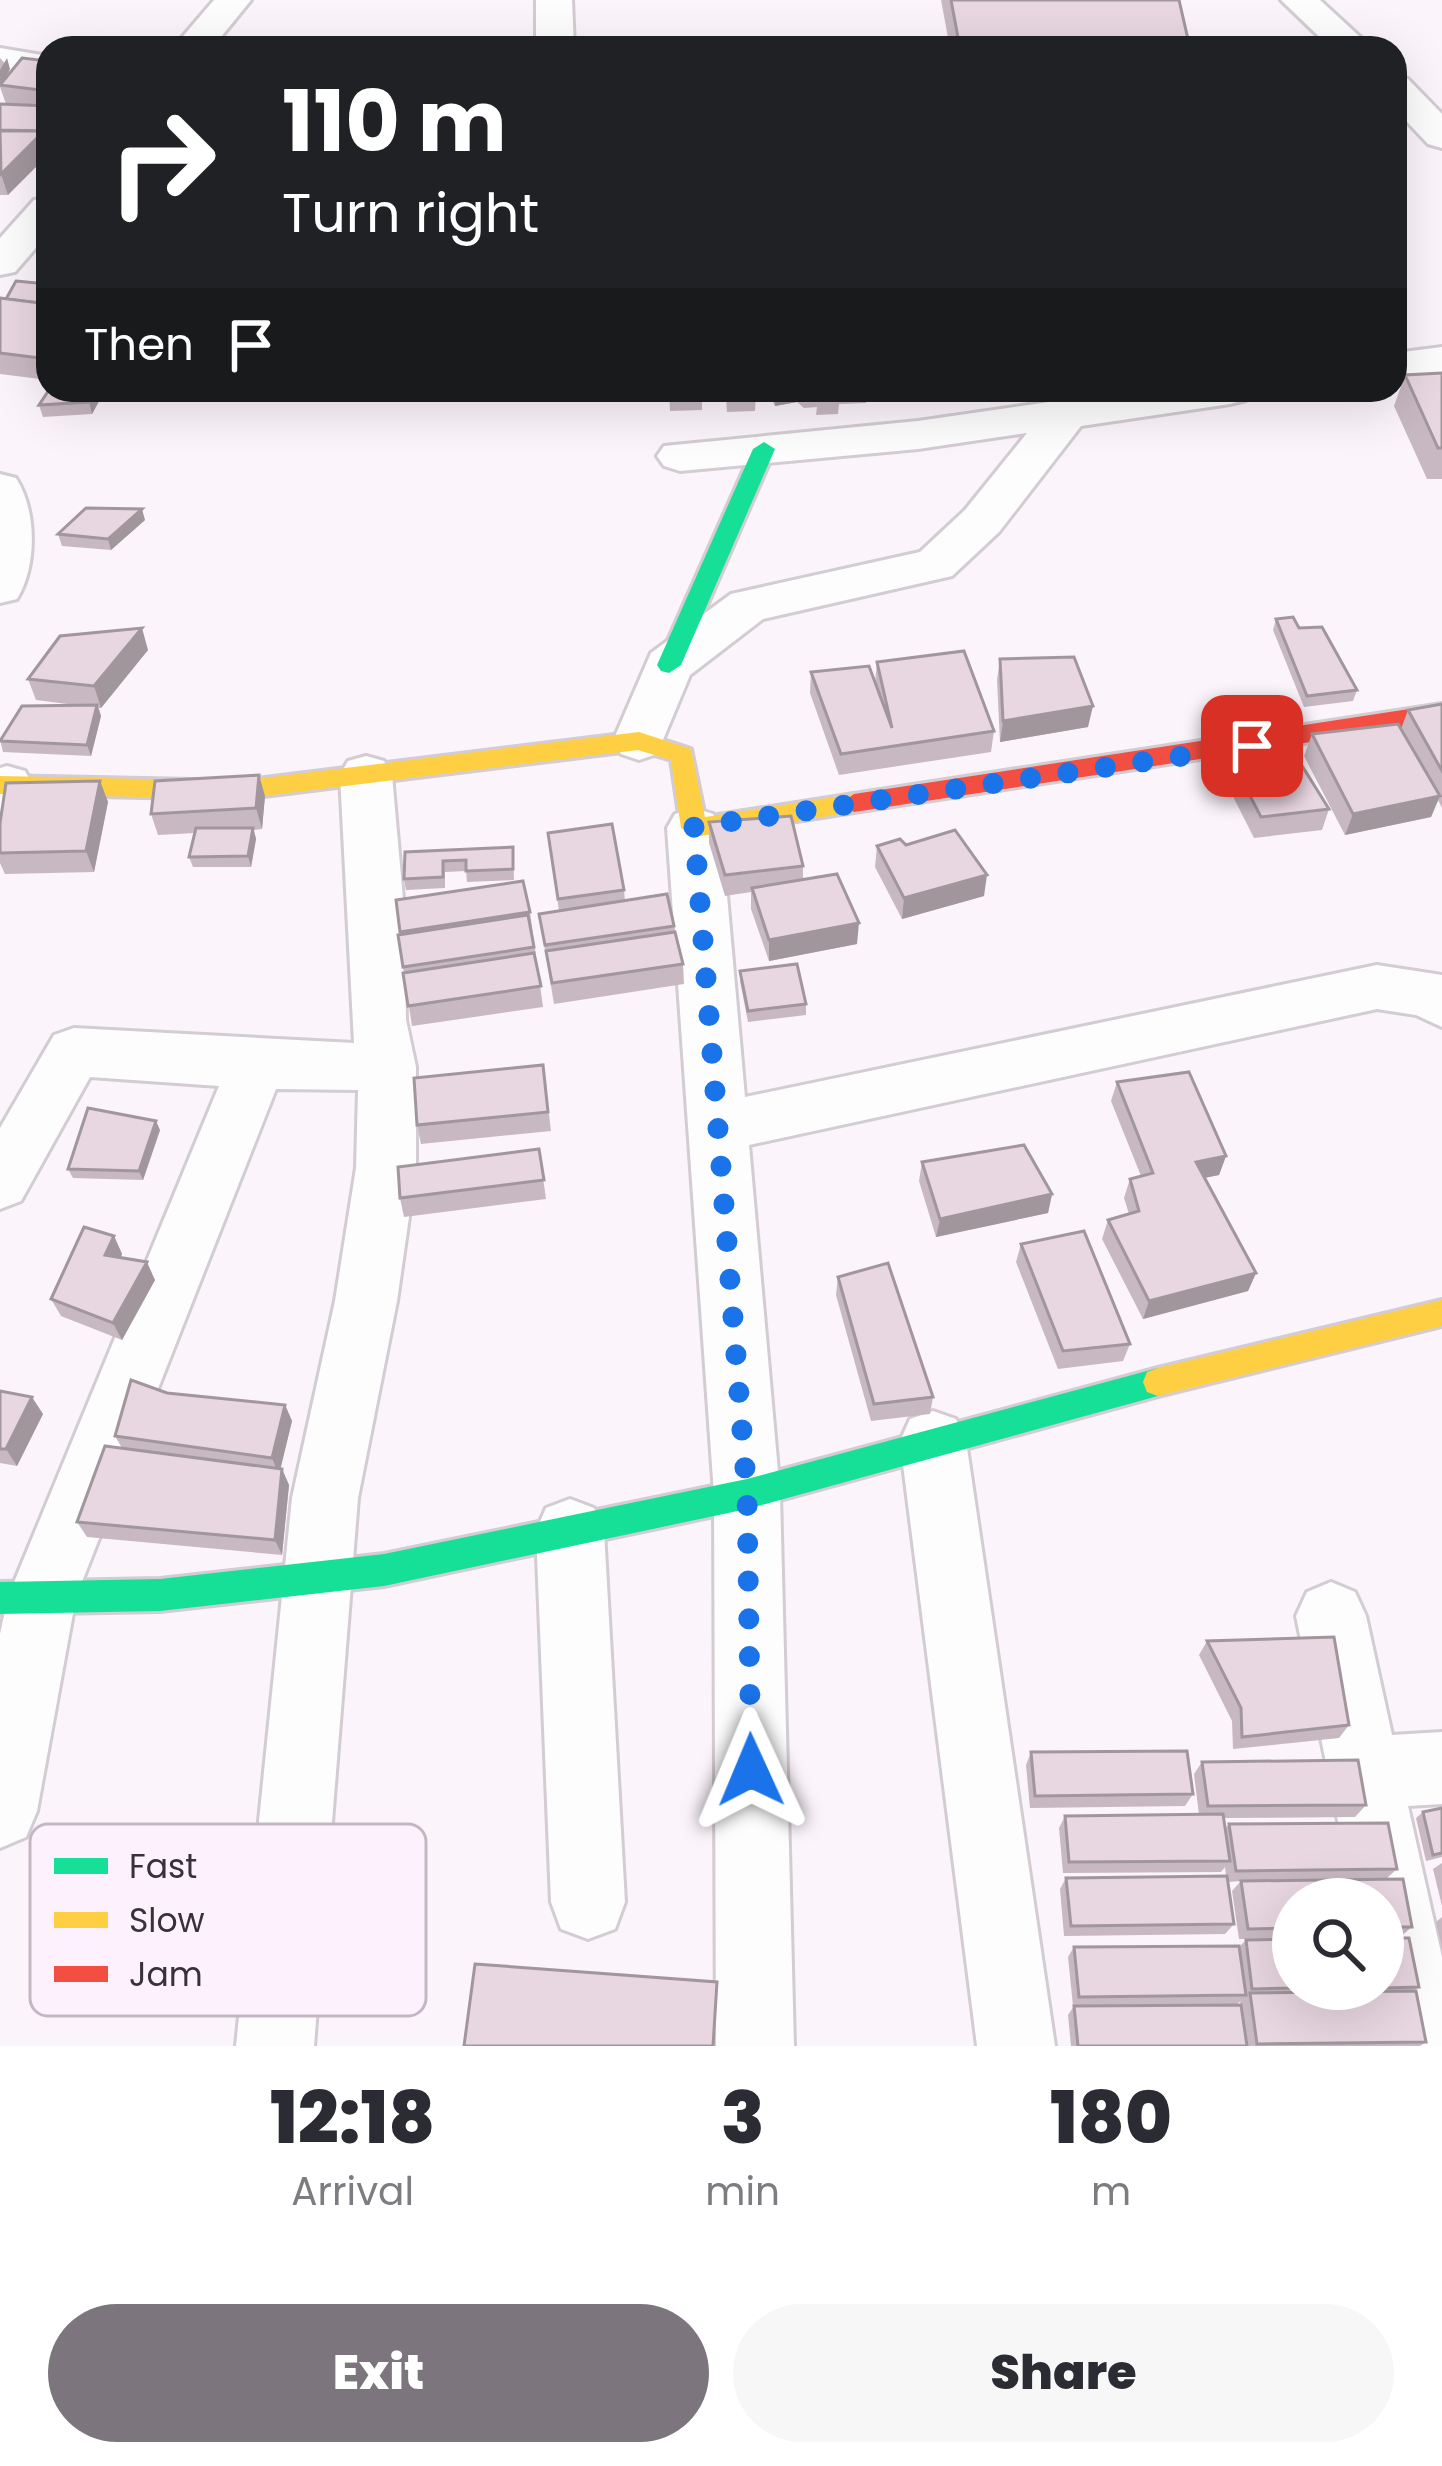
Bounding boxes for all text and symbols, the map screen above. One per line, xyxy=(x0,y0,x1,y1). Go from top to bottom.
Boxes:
text: 110 m xyxy=(282,63,507,180)
icon: right xyxy=(84,84,240,240)
text: Turn right xyxy=(282,175,539,251)
icon: arrive xyxy=(218,312,284,378)
text: Then xyxy=(84,313,194,376)
pin xyxy=(1201,695,1303,797)
icon: arrive xyxy=(1219,713,1285,779)
position arrow xyxy=(688,1707,814,1833)
legend xyxy=(30,1824,426,2016)
text: Fast xyxy=(129,1843,197,1890)
map controls xyxy=(1272,1878,1404,2010)
button: search xyxy=(1272,1878,1404,2010)
text: Slow xyxy=(129,1897,205,1944)
text: Jam xyxy=(129,1951,203,1998)
text: 12:18 xyxy=(270,2067,435,2168)
text: 3 xyxy=(721,2067,765,2168)
text: 180 xyxy=(1050,2067,1172,2168)
text: Arrival xyxy=(291,2164,414,2219)
text: min xyxy=(705,2164,780,2219)
text: m xyxy=(1091,2164,1131,2219)
button: Exit xyxy=(48,2304,709,2442)
button: Share xyxy=(733,2304,1394,2442)

